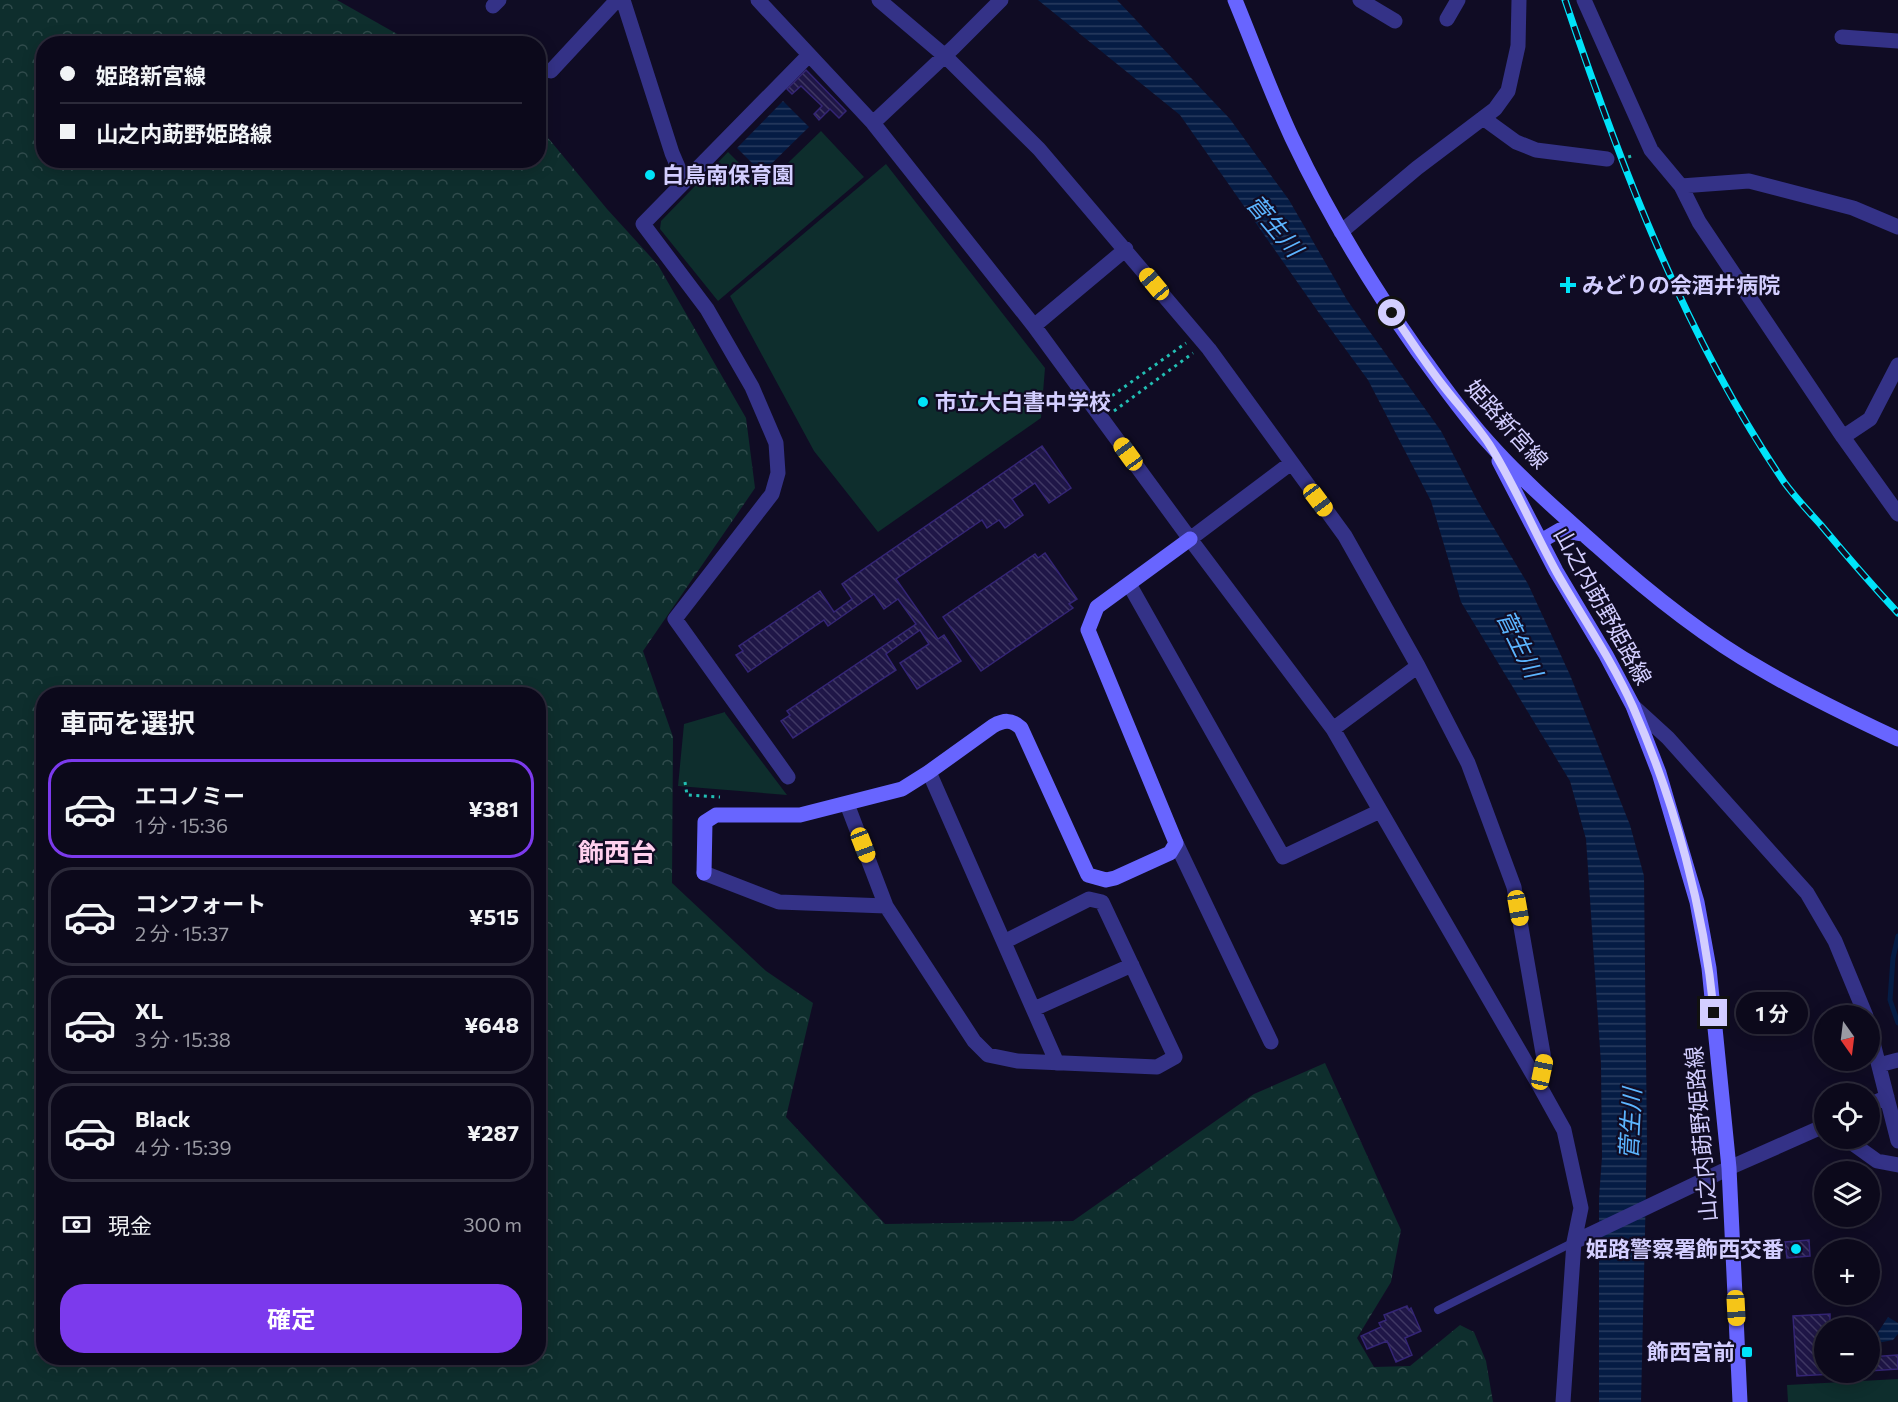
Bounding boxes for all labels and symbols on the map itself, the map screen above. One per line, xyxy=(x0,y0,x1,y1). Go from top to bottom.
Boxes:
place label: 白鳥南保育園 xyxy=(662,161,794,188)
marker: 白鳥南保育園 xyxy=(643,168,657,182)
water label: 菅生川 xyxy=(1241,188,1311,264)
car xyxy=(1136,264,1172,304)
place label: みどりの会酒井病院 xyxy=(1582,271,1780,298)
marker: みどりの会酒井病院 xyxy=(1559,276,1577,294)
route start xyxy=(1378,299,1405,326)
street label: 姫路新宮線 xyxy=(1461,374,1554,474)
place label: 市立大白書中学校 xyxy=(935,388,1111,415)
marker: 市立大白書中学校 xyxy=(916,395,930,409)
car xyxy=(1110,434,1146,474)
car xyxy=(1300,480,1336,520)
street label: 山之内莇野姫路線 xyxy=(1549,522,1658,689)
water label: 菅生川 xyxy=(1492,605,1550,685)
car xyxy=(848,825,878,865)
district label: 飾西台 xyxy=(578,836,656,867)
car xyxy=(1506,889,1530,927)
callout: 1 分 xyxy=(1735,992,1807,1034)
route end xyxy=(1700,999,1727,1026)
north arrow xyxy=(1814,1005,1880,1071)
street label: 山之内莇野姫路線 xyxy=(1679,1045,1722,1223)
car xyxy=(1529,1053,1555,1091)
water label: 菅生川 xyxy=(1613,1084,1646,1161)
place label: 姫路警察署飾西交番 xyxy=(1586,1235,1784,1262)
marker: 姫路警察署飾西交番 xyxy=(1789,1242,1803,1256)
car xyxy=(1726,1290,1746,1326)
place label: 飾西宮前 xyxy=(1647,1338,1735,1365)
marker: 飾西宮前 xyxy=(1740,1345,1754,1359)

